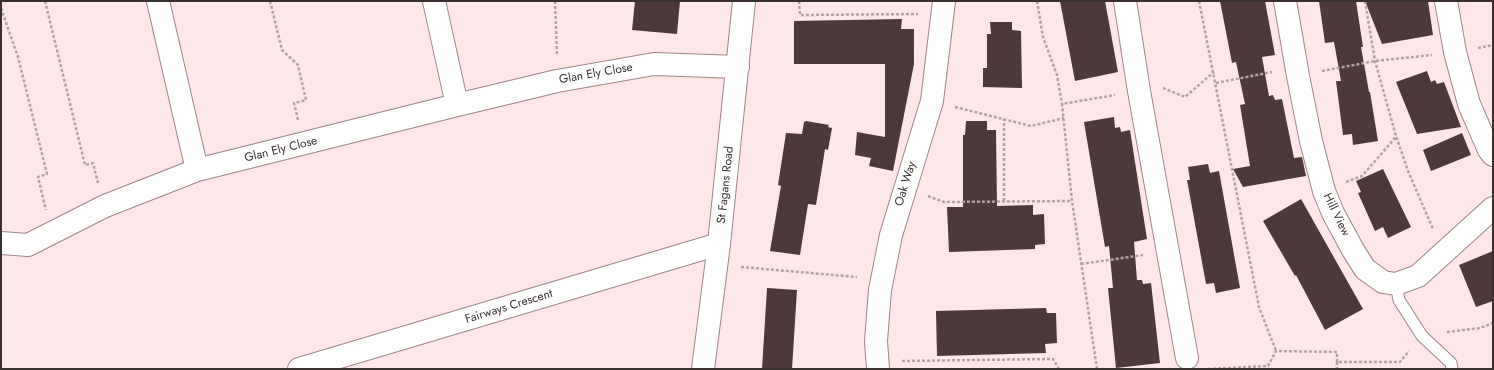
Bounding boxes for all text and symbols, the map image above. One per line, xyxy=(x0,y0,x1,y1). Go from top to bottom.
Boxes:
street label: Glan Ely Close xyxy=(558,60,634,88)
street label: Glan Ely Close xyxy=(243,134,319,166)
street label: St Fagans Road xyxy=(715,146,737,224)
street label: Oak Way xyxy=(892,160,920,208)
street label: Hill View xyxy=(1319,191,1353,239)
street label: Fairways Crescent xyxy=(463,287,555,327)

